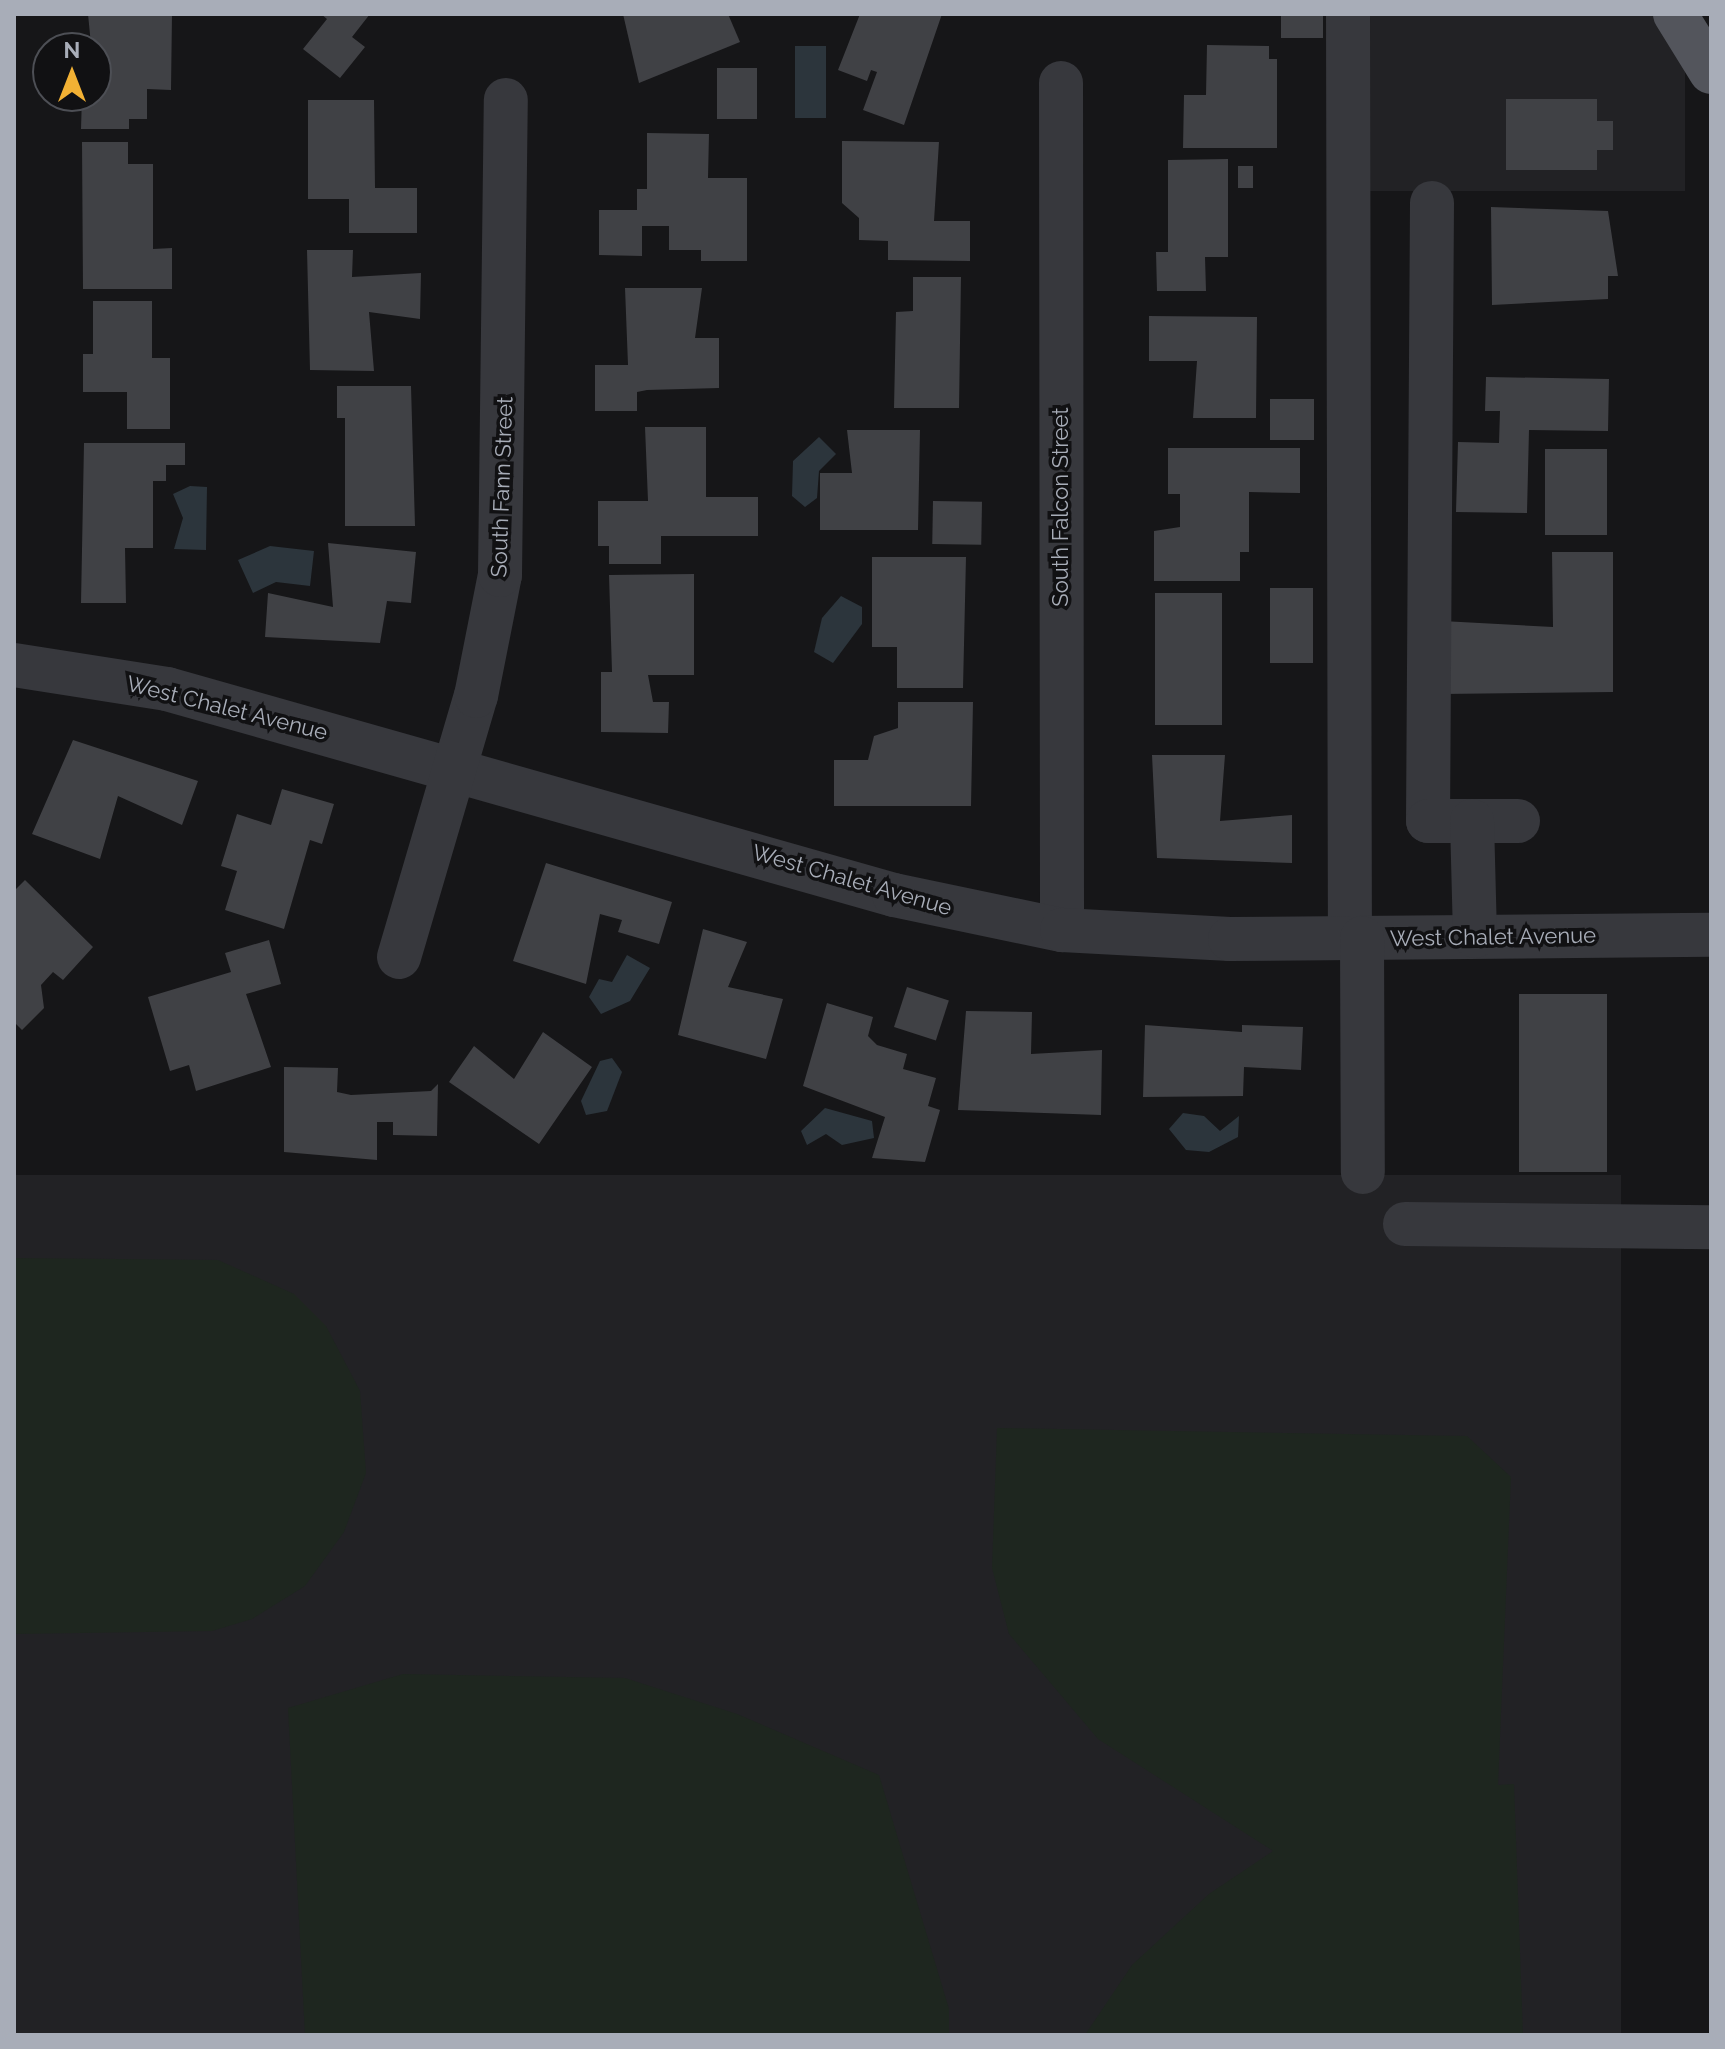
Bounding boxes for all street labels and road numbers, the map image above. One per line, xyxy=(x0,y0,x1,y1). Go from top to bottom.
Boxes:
street label: South Fann Street xyxy=(486,396,518,578)
street label: South Falcon Street xyxy=(1048,407,1074,607)
street label: West Chalet Avenue xyxy=(123,670,331,746)
street label: West Chalet Avenue xyxy=(749,839,955,921)
street label: West Chalet Avenue xyxy=(1389,922,1597,952)

